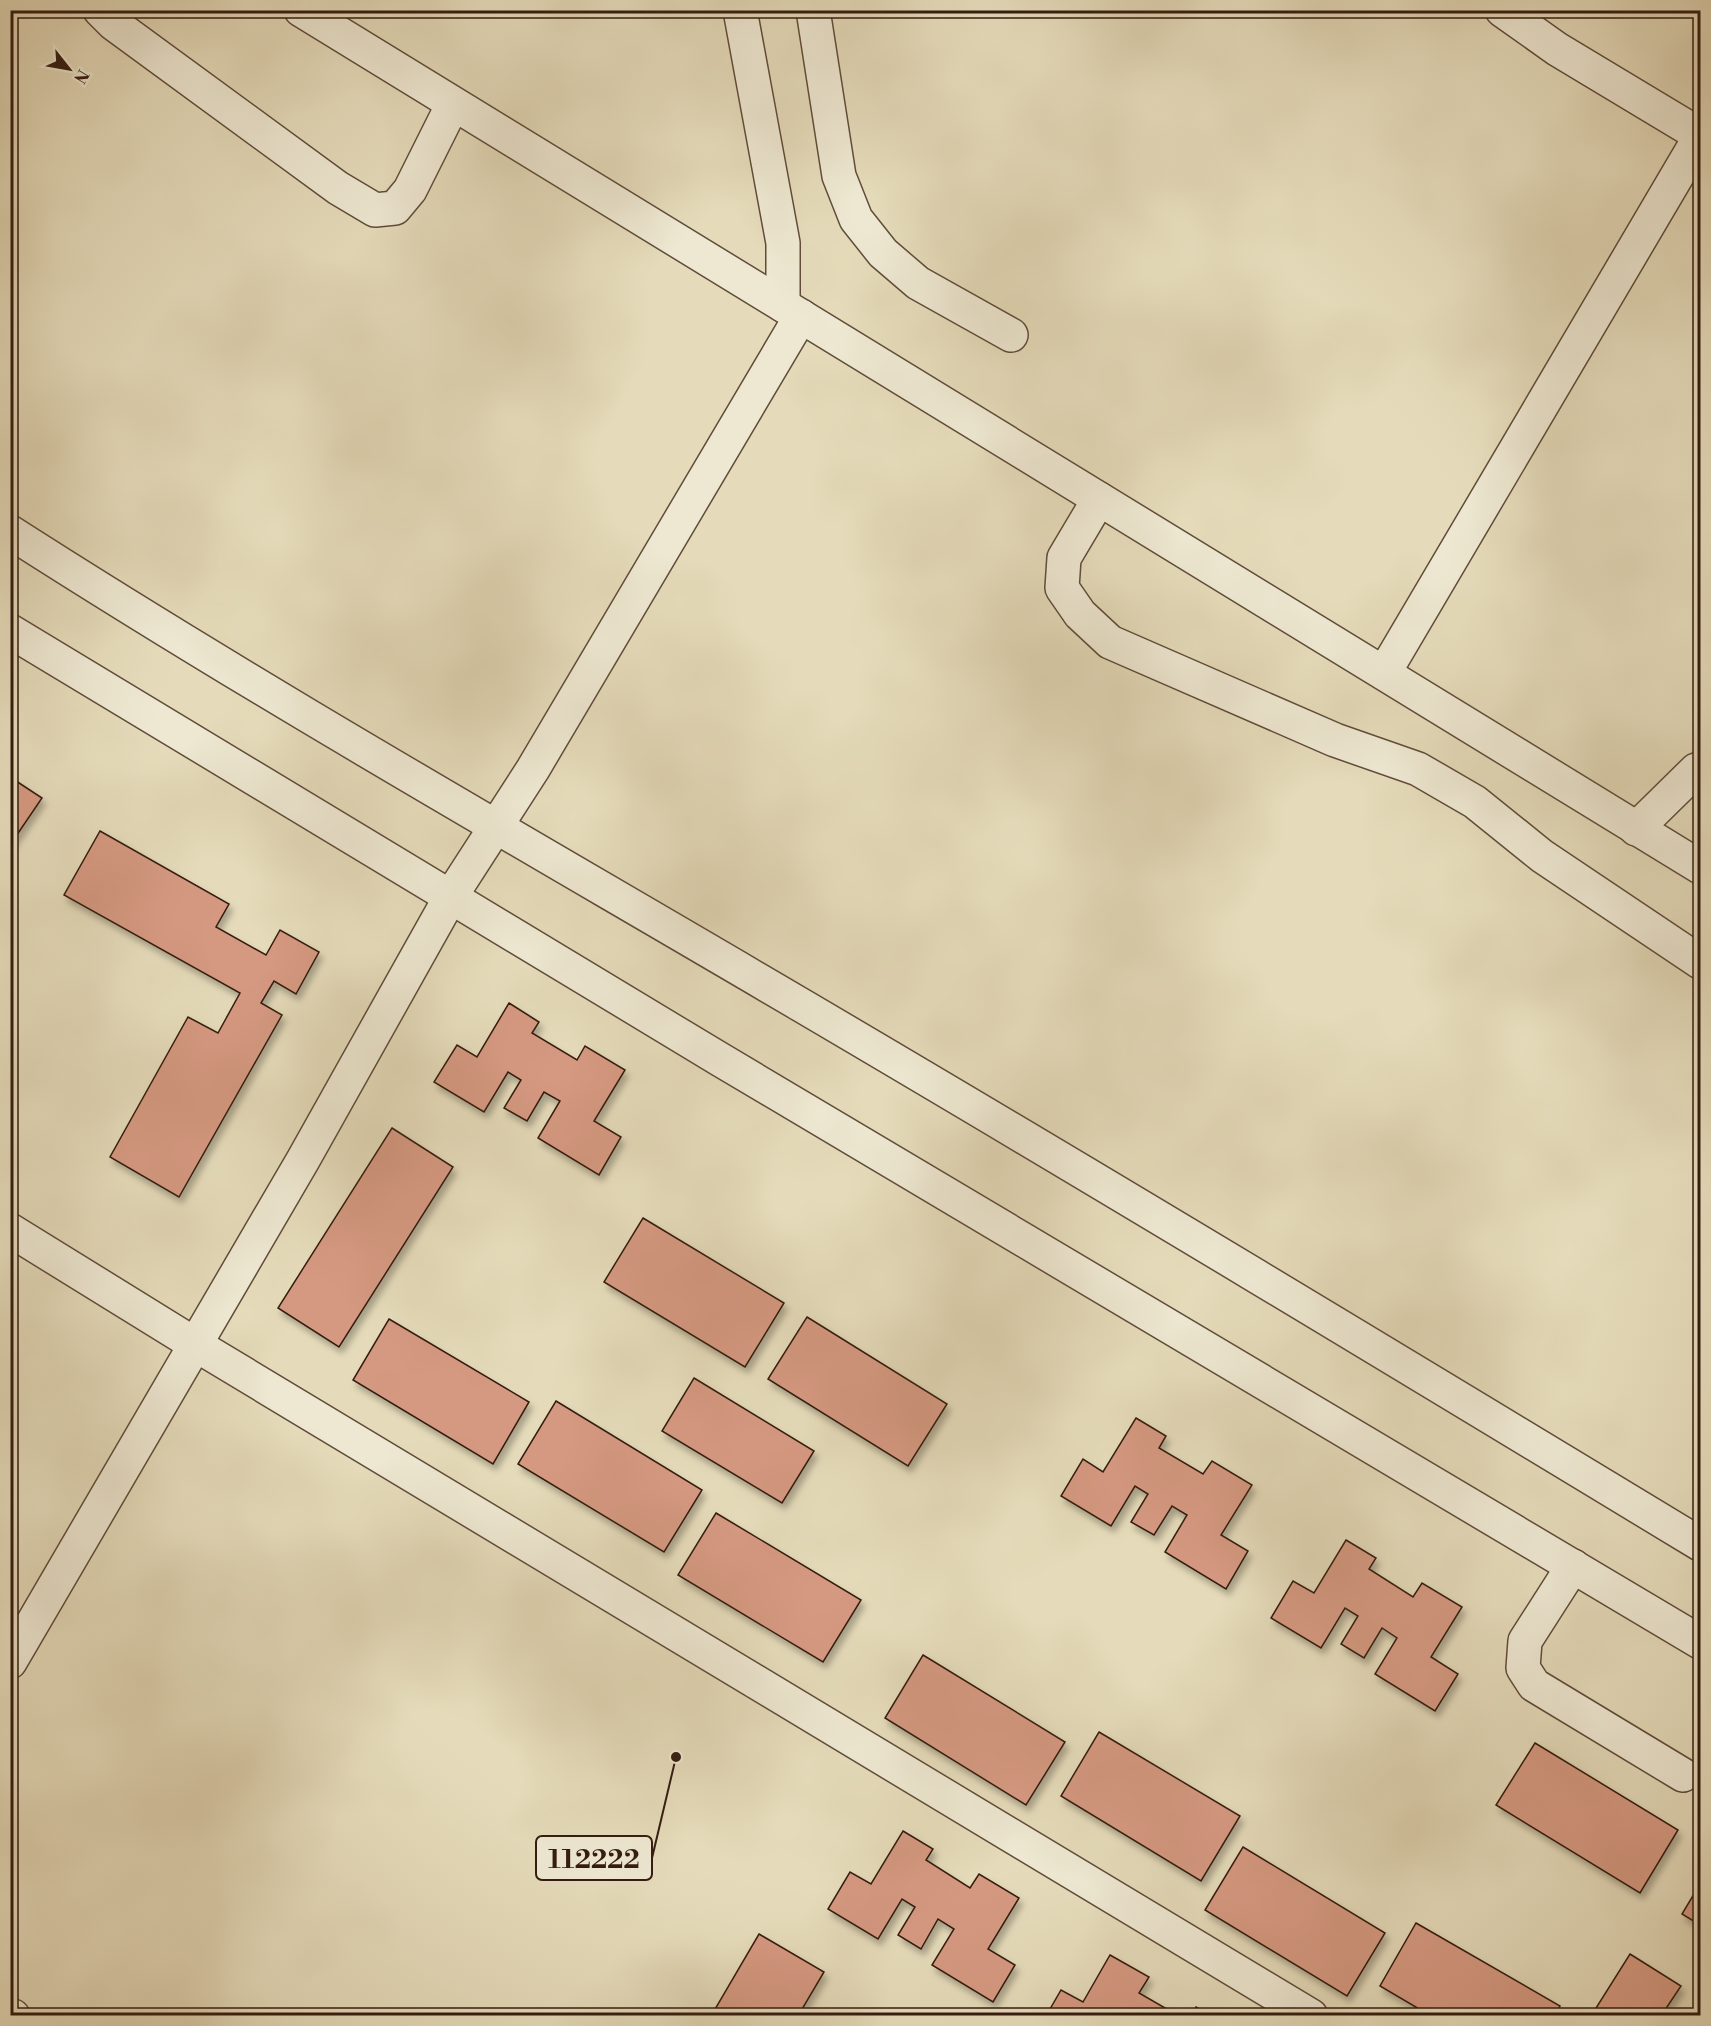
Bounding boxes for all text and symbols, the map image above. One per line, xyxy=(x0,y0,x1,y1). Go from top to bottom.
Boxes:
north arrow xyxy=(39,39,99,99)
text: N xyxy=(69,66,93,87)
callout: 112222 xyxy=(536,1836,652,1880)
text: 112222 xyxy=(548,1844,640,1876)

